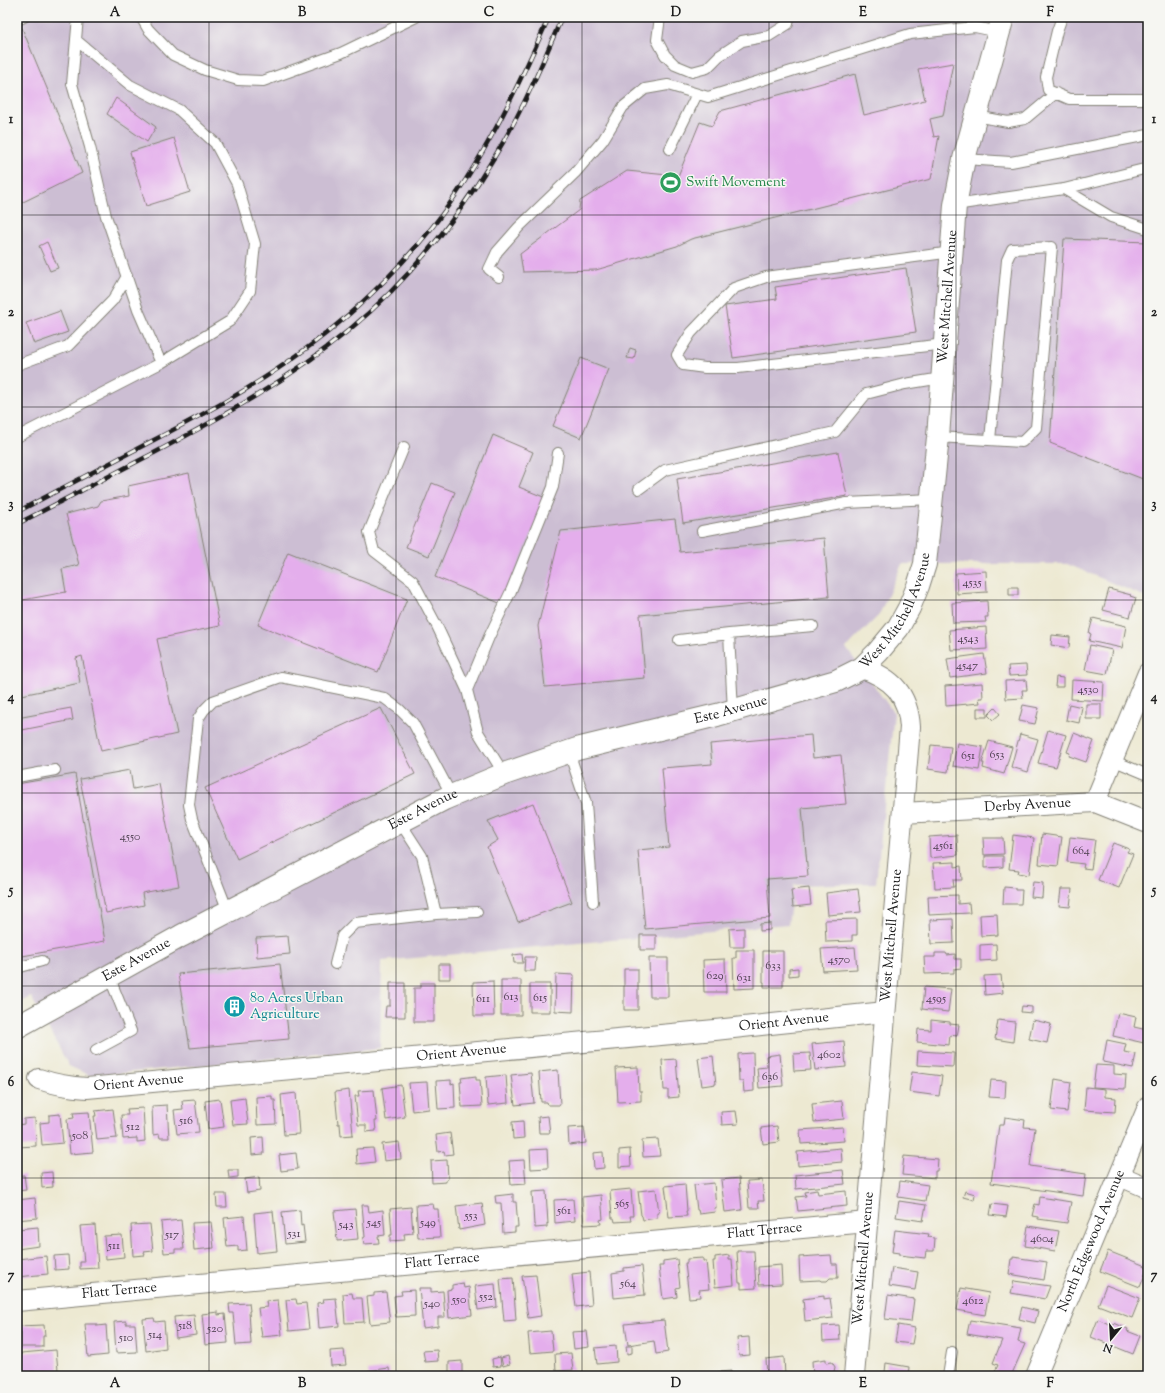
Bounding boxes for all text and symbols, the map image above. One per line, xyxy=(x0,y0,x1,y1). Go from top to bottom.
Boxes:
text: A xyxy=(110,4,121,22)
text: B xyxy=(298,4,307,22)
text: C xyxy=(484,4,494,22)
text: D xyxy=(671,4,681,22)
text: E xyxy=(859,4,867,22)
text: F xyxy=(1046,4,1054,22)
text: 1 xyxy=(9,111,14,129)
text: 1 xyxy=(1152,111,1157,129)
sports icon: Swift Movement xyxy=(657,170,683,196)
place label: Swift Movement xyxy=(686,173,786,193)
street label: West Mitchell Avenue xyxy=(933,229,963,364)
text: 2 xyxy=(8,304,15,322)
text: 2 xyxy=(1151,304,1158,322)
text: 3 xyxy=(8,496,14,514)
text: 3 xyxy=(1151,496,1157,514)
street label: West Mitchell Avenue xyxy=(856,552,936,674)
house number: 4535 xyxy=(962,574,982,592)
house number: 4543 xyxy=(957,630,979,648)
house number: 4547 xyxy=(956,657,978,675)
house number: 4530 xyxy=(1077,681,1099,699)
text: 4 xyxy=(7,689,15,707)
text: 4 xyxy=(1150,689,1158,707)
street label: Este Avenue xyxy=(692,691,770,730)
house number: 653 xyxy=(990,746,1005,764)
house number: 651 xyxy=(961,747,975,765)
street label: Este Avenue xyxy=(386,784,461,836)
street label: Derby Avenue xyxy=(984,793,1072,818)
house number: 4550 xyxy=(120,828,140,846)
house number: 4561 xyxy=(933,837,953,855)
house number: 664 xyxy=(1072,842,1090,860)
street label: West Mitchell Avenue xyxy=(876,868,908,1003)
text: 5 xyxy=(8,882,14,900)
text: 5 xyxy=(1151,882,1157,900)
street label: Este Avenue xyxy=(99,934,174,987)
house number: 4570 xyxy=(828,951,850,969)
house number: 633 xyxy=(765,957,781,975)
house number: 629 xyxy=(706,967,724,985)
house number: 631 xyxy=(737,969,751,987)
house number: 613 xyxy=(504,988,519,1006)
place label: 80 Acres Urban Agriculture xyxy=(250,989,344,1025)
house number: 615 xyxy=(533,989,547,1007)
house number: 611 xyxy=(476,990,490,1008)
house number: 4595 xyxy=(926,990,946,1008)
building icon: 80 Acres Urban Agriculture xyxy=(221,994,247,1020)
street label: Orient Avenue xyxy=(738,1008,830,1037)
street label: Orient Avenue xyxy=(415,1039,507,1068)
house number: 4602 xyxy=(817,1046,841,1064)
house number: 636 xyxy=(762,1068,778,1086)
street label: Orient Avenue xyxy=(93,1069,185,1097)
text: 6 xyxy=(8,1074,15,1092)
text: 6 xyxy=(1151,1074,1158,1092)
house number: 516 xyxy=(178,1112,193,1130)
house number: 512 xyxy=(125,1118,140,1136)
house number: 508 xyxy=(71,1127,88,1145)
street label: North Edgewood Avenue xyxy=(1054,1167,1131,1315)
street label: West Mitchell Avenue xyxy=(848,1191,880,1326)
house number: 565 xyxy=(614,1195,629,1213)
house number: 561 xyxy=(556,1202,571,1220)
house number: 553 xyxy=(463,1207,478,1225)
house number: 545 xyxy=(366,1214,381,1232)
house number: 549 xyxy=(419,1214,436,1232)
house number: 543 xyxy=(337,1216,354,1234)
street label: Flatt Terrace xyxy=(726,1218,803,1245)
house number: 531 xyxy=(286,1225,301,1243)
house number: 517 xyxy=(164,1226,179,1244)
house number: 4604 xyxy=(1030,1230,1054,1248)
house number: 511 xyxy=(107,1237,120,1255)
street label: Flatt Terrace xyxy=(404,1248,481,1275)
text: 7 xyxy=(8,1267,15,1285)
text: 7 xyxy=(1151,1267,1158,1285)
house number: 564 xyxy=(619,1275,636,1293)
street label: Flatt Terrace xyxy=(81,1278,158,1305)
house number: 552 xyxy=(478,1288,493,1306)
house number: 550 xyxy=(451,1291,466,1309)
house number: 4612 xyxy=(962,1292,984,1310)
house number: 540 xyxy=(423,1295,440,1313)
house number: 518 xyxy=(177,1317,192,1335)
north arrow xyxy=(1091,1319,1131,1359)
house number: 520 xyxy=(206,1320,223,1338)
house number: 514 xyxy=(147,1326,162,1344)
house number: 510 xyxy=(118,1329,133,1347)
text: N xyxy=(1101,1339,1116,1357)
text: A xyxy=(110,1375,121,1393)
text: B xyxy=(298,1375,307,1393)
text: C xyxy=(484,1375,494,1393)
text: D xyxy=(671,1375,681,1393)
text: E xyxy=(859,1375,867,1393)
text: F xyxy=(1046,1375,1054,1393)

